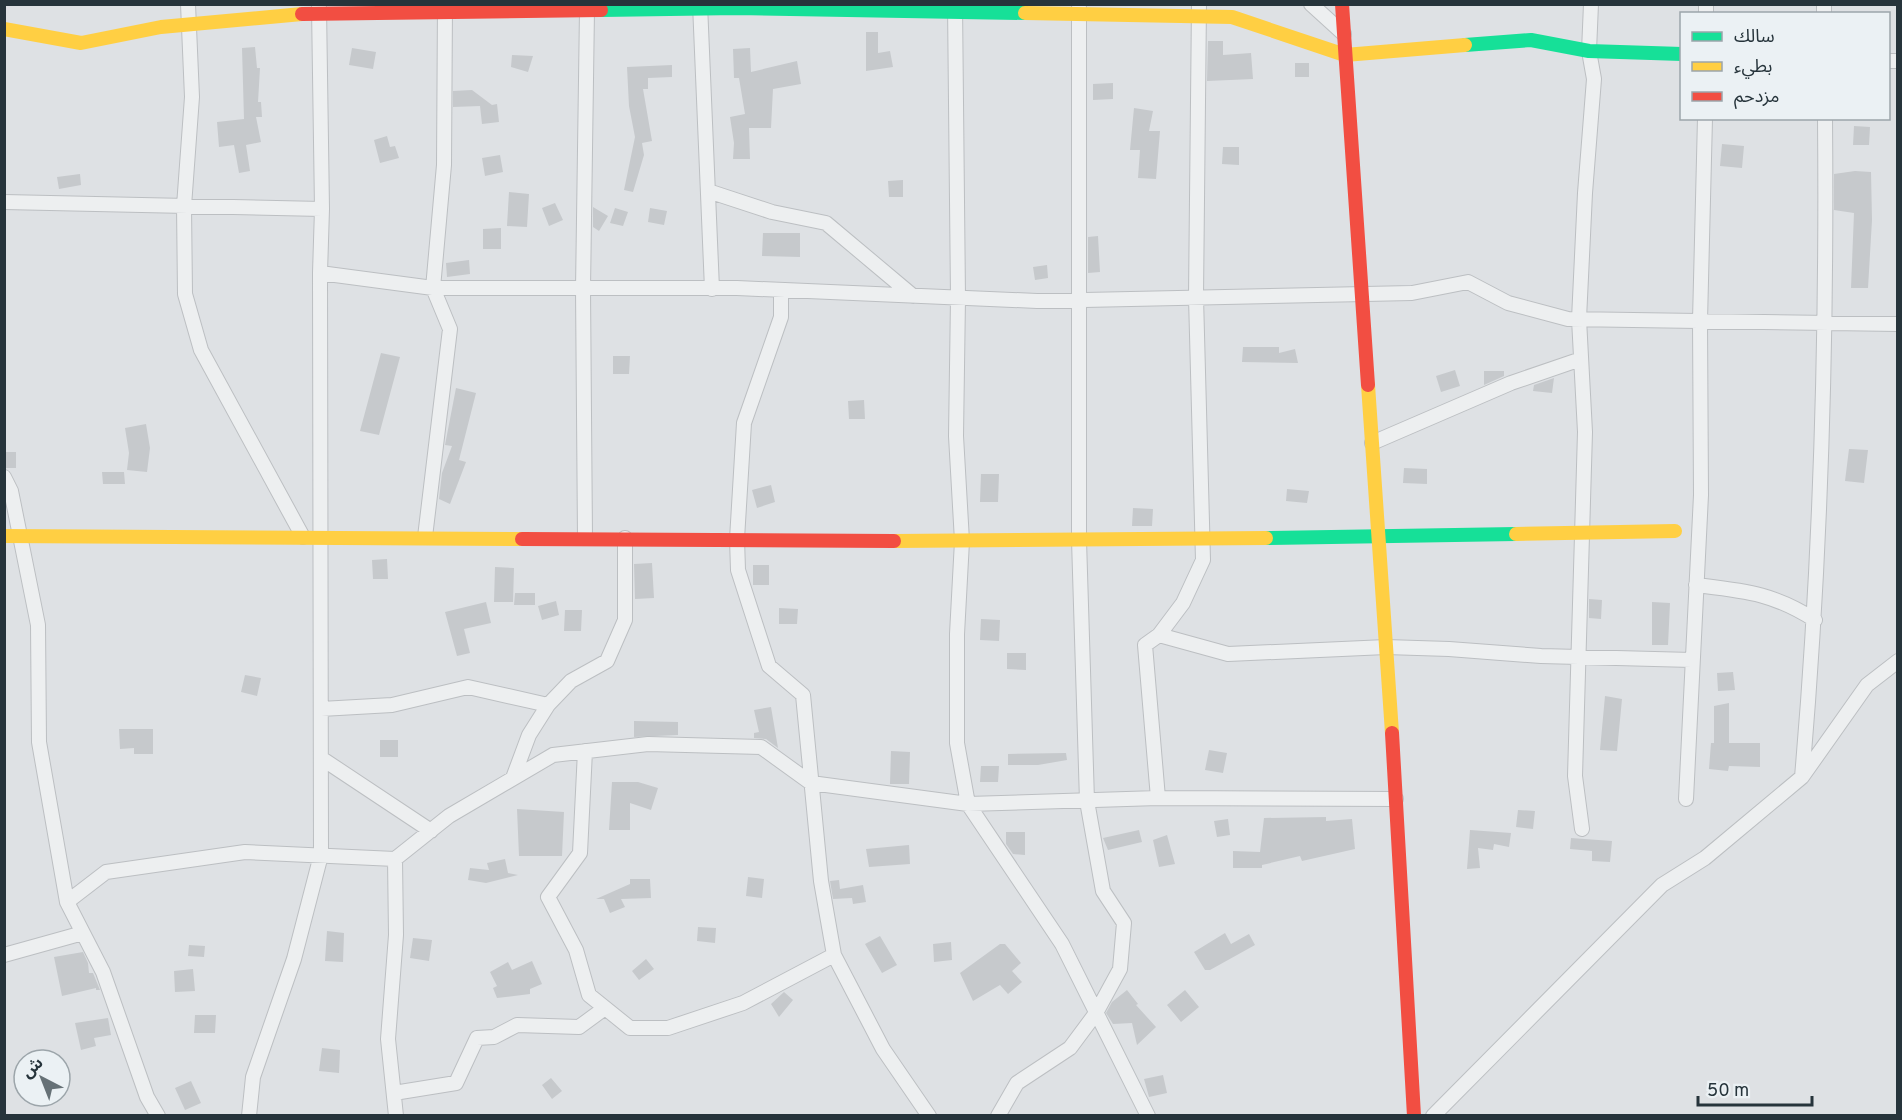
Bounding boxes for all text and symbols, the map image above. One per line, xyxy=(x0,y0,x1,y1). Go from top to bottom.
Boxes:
legend xyxy=(1680,12,1890,120)
text: سالك xyxy=(1734,26,1775,49)
text: بطيء xyxy=(1734,56,1772,79)
text: مزدحم xyxy=(1734,86,1779,109)
north arrow xyxy=(12,1048,72,1108)
text: ش xyxy=(18,1054,48,1083)
scale bar xyxy=(1698,1069,1812,1107)
text: 50 m xyxy=(1707,1080,1749,1103)

